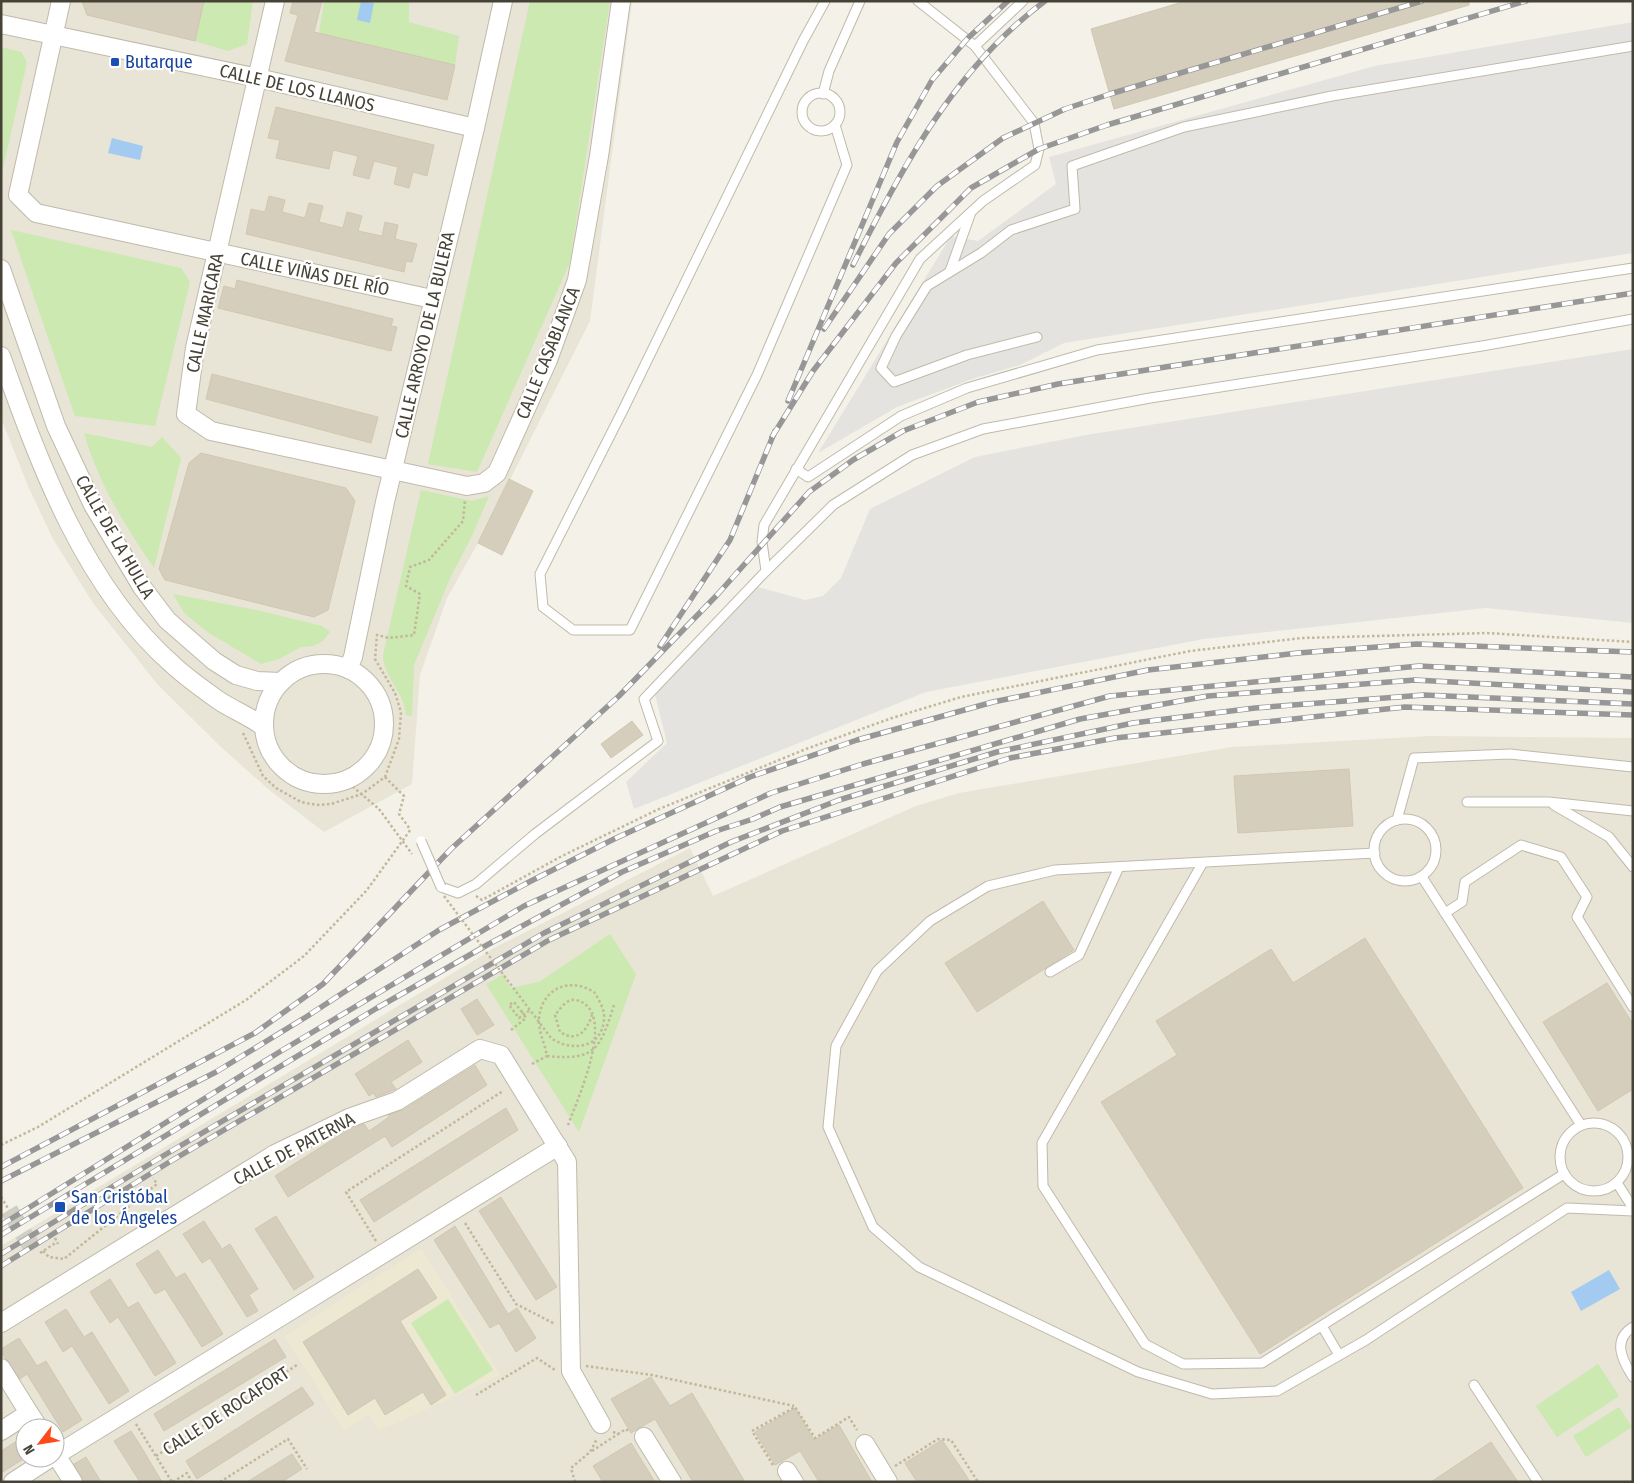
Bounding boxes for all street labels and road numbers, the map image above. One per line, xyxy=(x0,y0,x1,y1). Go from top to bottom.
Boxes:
street label: CALLE DE LOS LLANOS xyxy=(217,59,377,117)
street label: CALLE ARROYO DE LA BULERA xyxy=(390,229,460,441)
street label: CALLE VIÑAS DEL RÍO xyxy=(239,247,392,301)
street label: CALLE MARICARA xyxy=(182,251,229,375)
street label: CALLE CASABLANCA xyxy=(511,283,585,422)
street label: CALLE DE LA HULLA xyxy=(71,471,160,603)
street label: CALLE DE PATERNA xyxy=(230,1108,359,1190)
street label: CALLE DE ROCAFORT xyxy=(159,1361,294,1460)

